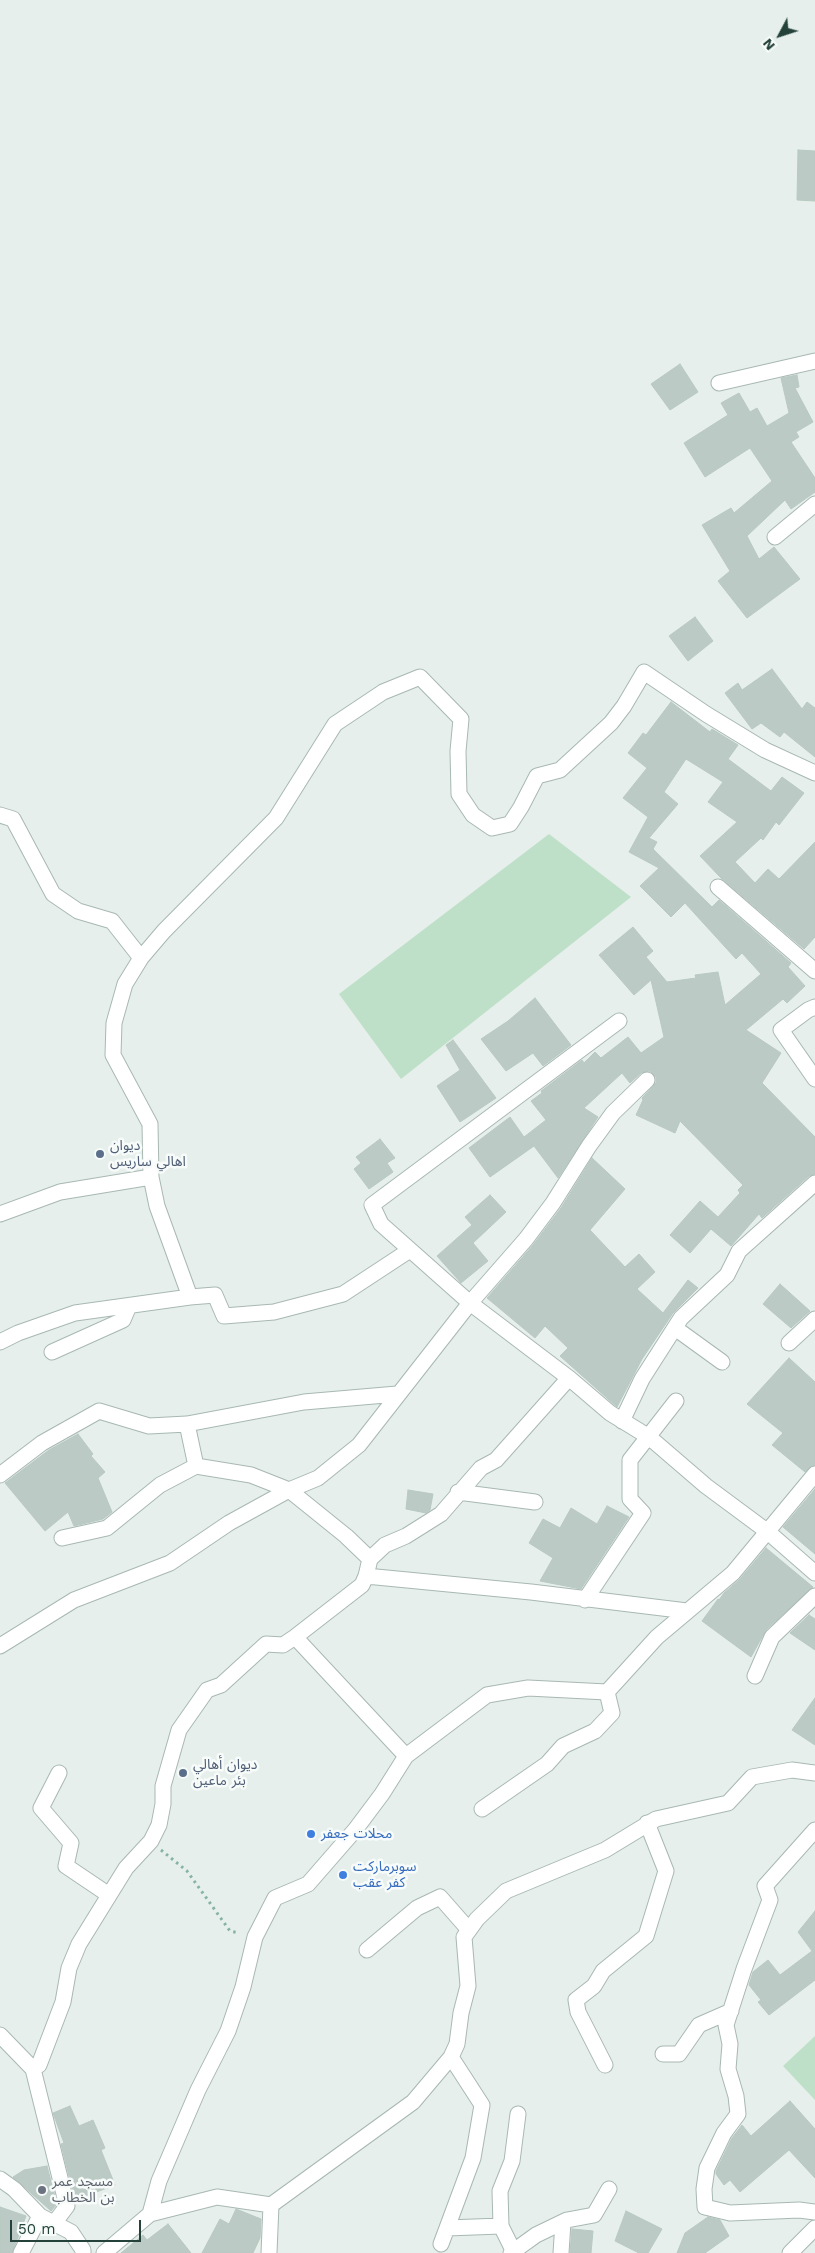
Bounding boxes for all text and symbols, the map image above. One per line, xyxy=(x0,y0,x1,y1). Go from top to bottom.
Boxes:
north arrow xyxy=(755,10,805,60)
text: N xyxy=(759,36,778,54)
place label: ديوان اهالي ساريس xyxy=(110,1138,186,1170)
marker: ديوان اهالي ساريس xyxy=(94,1148,106,1160)
place label: ديوان أهالي بئر ماعين xyxy=(193,1757,258,1790)
marker: ديوان أهالي بئر ماعين xyxy=(177,1767,189,1779)
place label: محلات جعفر xyxy=(321,1826,392,1842)
marker: محلات جعفر xyxy=(305,1828,317,1840)
place label: سوبرماركت كفر عقب xyxy=(353,1859,416,1891)
marker: سوبرماركت كفر عقب xyxy=(337,1869,349,1881)
place label: مسجد عمر بن الخطاب xyxy=(52,2174,115,2206)
marker: مسجد عمر بن الخطاب xyxy=(36,2184,48,2196)
scale bar xyxy=(12,2210,144,2242)
text: 50 m xyxy=(18,2220,55,2238)

